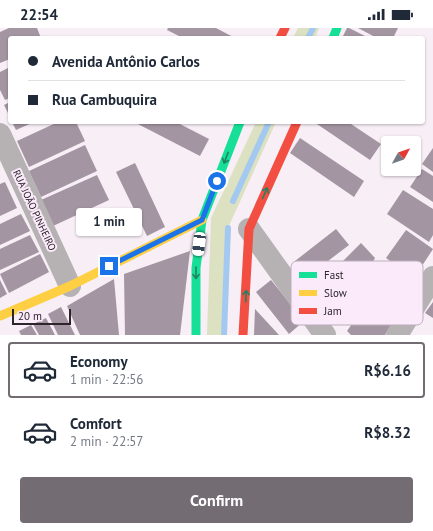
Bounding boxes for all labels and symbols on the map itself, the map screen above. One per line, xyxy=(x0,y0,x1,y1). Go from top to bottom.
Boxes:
north arrow xyxy=(381,136,421,176)
one-way arrow xyxy=(221,152,229,164)
street label: RUA JOÃO PINHEIRO xyxy=(10,168,59,253)
route start xyxy=(208,172,226,190)
one-way arrow xyxy=(262,188,269,200)
callout: 1 min xyxy=(76,208,142,236)
car xyxy=(192,231,206,257)
route end xyxy=(100,257,118,275)
legend xyxy=(291,261,423,325)
one-way arrow xyxy=(192,266,200,279)
text: Fast xyxy=(324,268,344,282)
text: Slow xyxy=(324,286,347,300)
one-way arrow xyxy=(242,290,249,303)
text: Jam xyxy=(323,304,342,318)
scale bar xyxy=(12,307,71,326)

